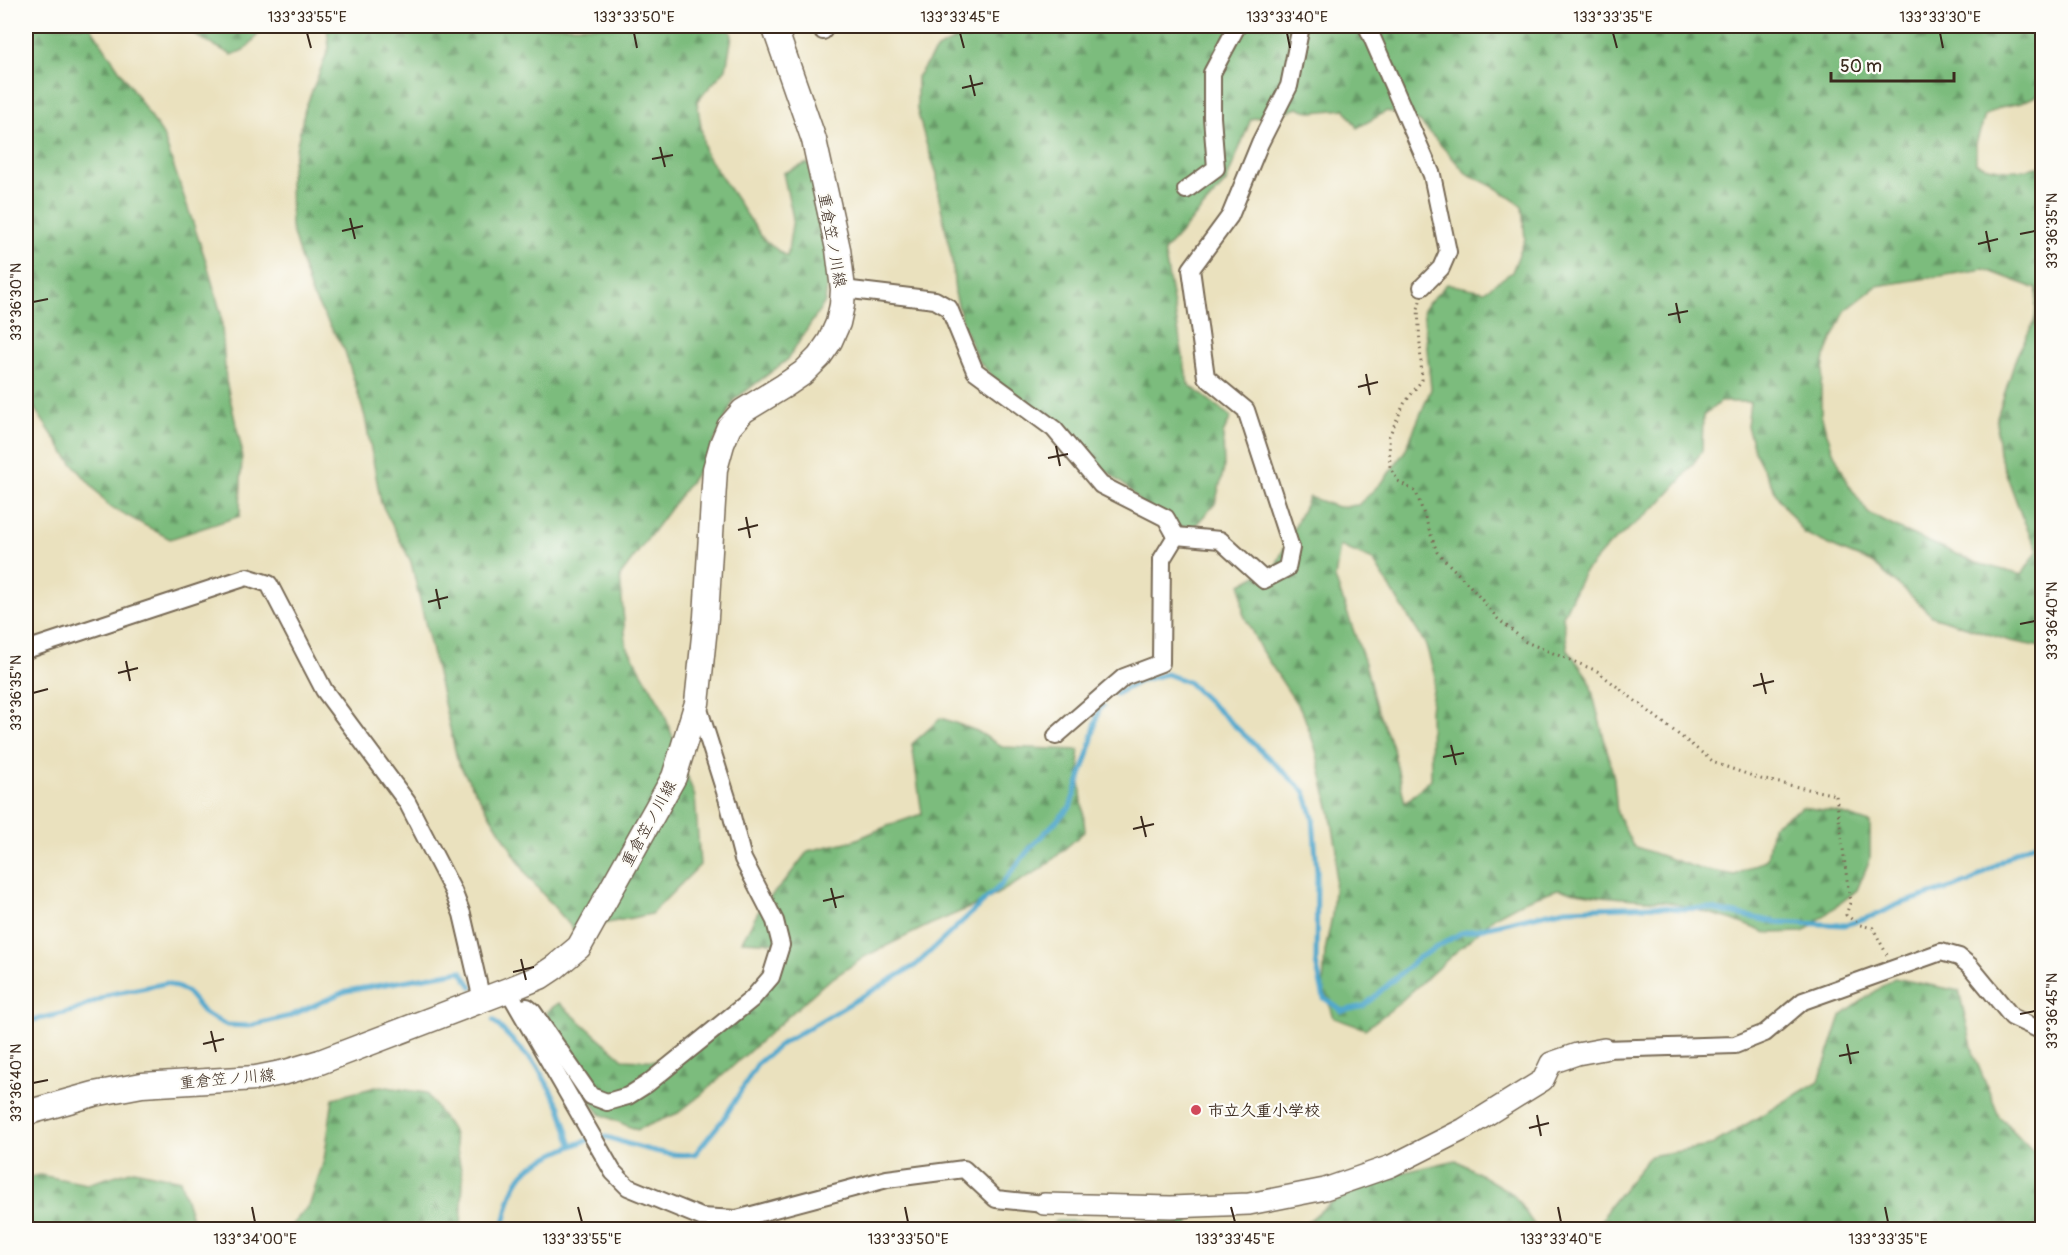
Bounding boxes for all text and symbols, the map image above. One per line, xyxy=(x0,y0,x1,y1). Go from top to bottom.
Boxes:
text: 133°33'55"E xyxy=(267,8,347,27)
text: 133°33'50"E xyxy=(593,8,675,27)
text: 133°33'45"E xyxy=(920,8,1000,27)
text: 133°33'40"E xyxy=(1246,8,1328,27)
text: 133°33'35"E xyxy=(1573,8,1653,27)
text: 133°33'30"E xyxy=(1899,8,1981,27)
scale bar xyxy=(1831,45,1954,83)
text: 50 m xyxy=(1840,55,1882,78)
street label: 重倉笠ノ川線 xyxy=(814,191,850,289)
text: 33°36'35"N xyxy=(2043,193,2062,269)
text: 33°36'30"N xyxy=(7,263,26,341)
text: 33°36'40"N xyxy=(2043,582,2062,660)
text: 33°36'35"N xyxy=(7,655,26,731)
street label: 重倉笠ノ川線 xyxy=(617,777,681,870)
text: 33°36'45"N xyxy=(2043,973,2062,1049)
text: 33°36'40"N xyxy=(7,1044,26,1122)
street label: 重倉笠ノ川線 xyxy=(178,1065,276,1093)
place label: 市立久重小学校 xyxy=(1208,1101,1320,1121)
marker: 市立久重小学校 xyxy=(1189,1103,1203,1117)
text: 133°34'00"E xyxy=(213,1230,297,1249)
text: 133°33'55"E xyxy=(542,1230,622,1249)
text: 133°33'50"E xyxy=(867,1230,949,1249)
text: 133°33'45"E xyxy=(1195,1230,1275,1249)
text: 133°33'40"E xyxy=(1520,1230,1602,1249)
text: 133°33'35"E xyxy=(1848,1230,1928,1249)

